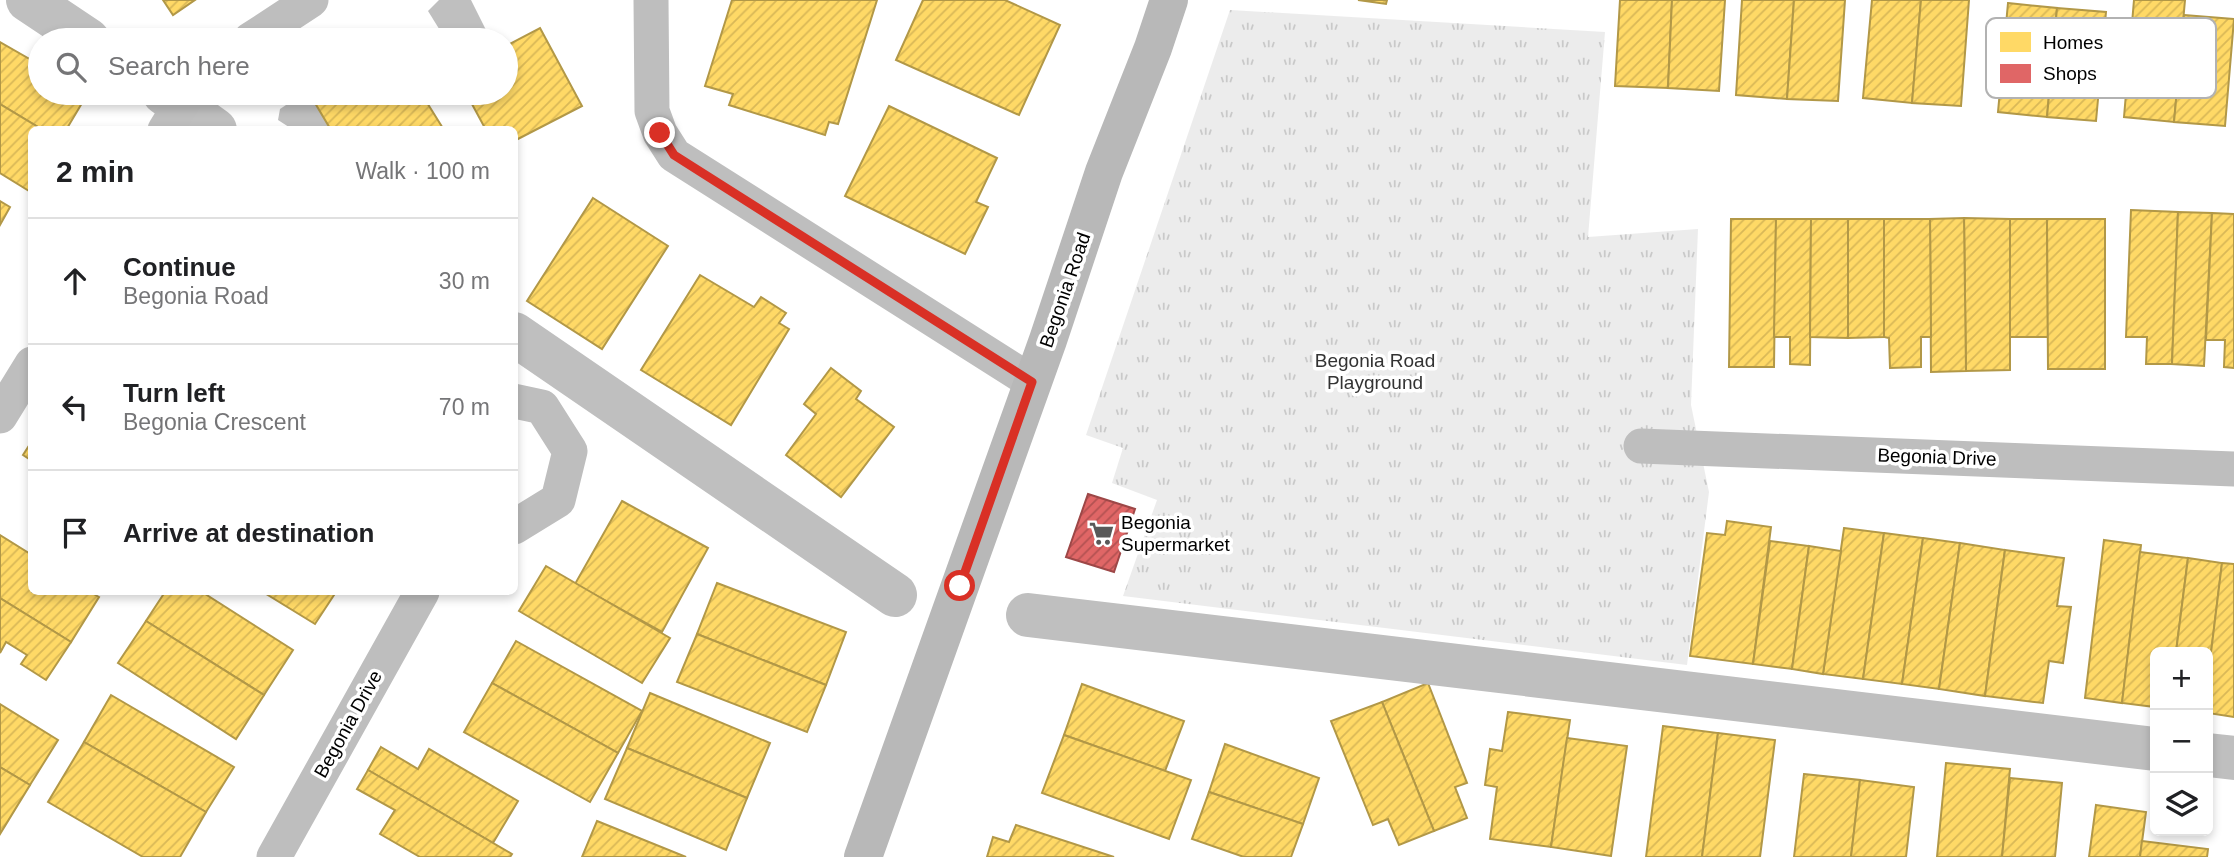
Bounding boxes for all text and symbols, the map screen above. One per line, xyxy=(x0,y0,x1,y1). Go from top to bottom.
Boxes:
legend xyxy=(1986,18,2216,98)
search box xyxy=(28,28,518,105)
text: Homes xyxy=(2043,32,2103,53)
icon: search xyxy=(52,48,90,86)
text: Search here xyxy=(108,51,250,81)
text: Shops xyxy=(2043,63,2097,84)
route end xyxy=(644,117,675,148)
text: 2 min xyxy=(56,155,134,188)
text: Walk · 100 m xyxy=(355,158,490,184)
street label: Begonia Road xyxy=(1035,230,1095,350)
text: Continue xyxy=(123,252,236,282)
icon: ahead xyxy=(56,262,94,300)
text: 30 m xyxy=(439,268,490,294)
text: Begonia Road xyxy=(123,283,269,309)
park label: Begonia Road Playground xyxy=(1315,350,1435,393)
text: Turn left xyxy=(123,378,225,408)
icon: left xyxy=(56,388,94,426)
text: 70 m xyxy=(439,394,490,420)
text: Begonia Crescent xyxy=(123,409,306,435)
street label: Begonia Drive xyxy=(1877,444,1997,470)
place label: Begonia Supermarket xyxy=(1121,512,1230,555)
icon: arrive xyxy=(56,514,94,552)
text: Arrive at destination xyxy=(123,518,374,548)
supermarket icon: Begonia Supermarket xyxy=(1087,519,1115,547)
route start xyxy=(944,570,975,601)
map controls xyxy=(2150,647,2213,836)
button: + xyxy=(2150,647,2213,710)
street label: Begonia Drive xyxy=(310,667,386,781)
button: − xyxy=(2150,710,2213,773)
button: layers xyxy=(2150,773,2213,836)

